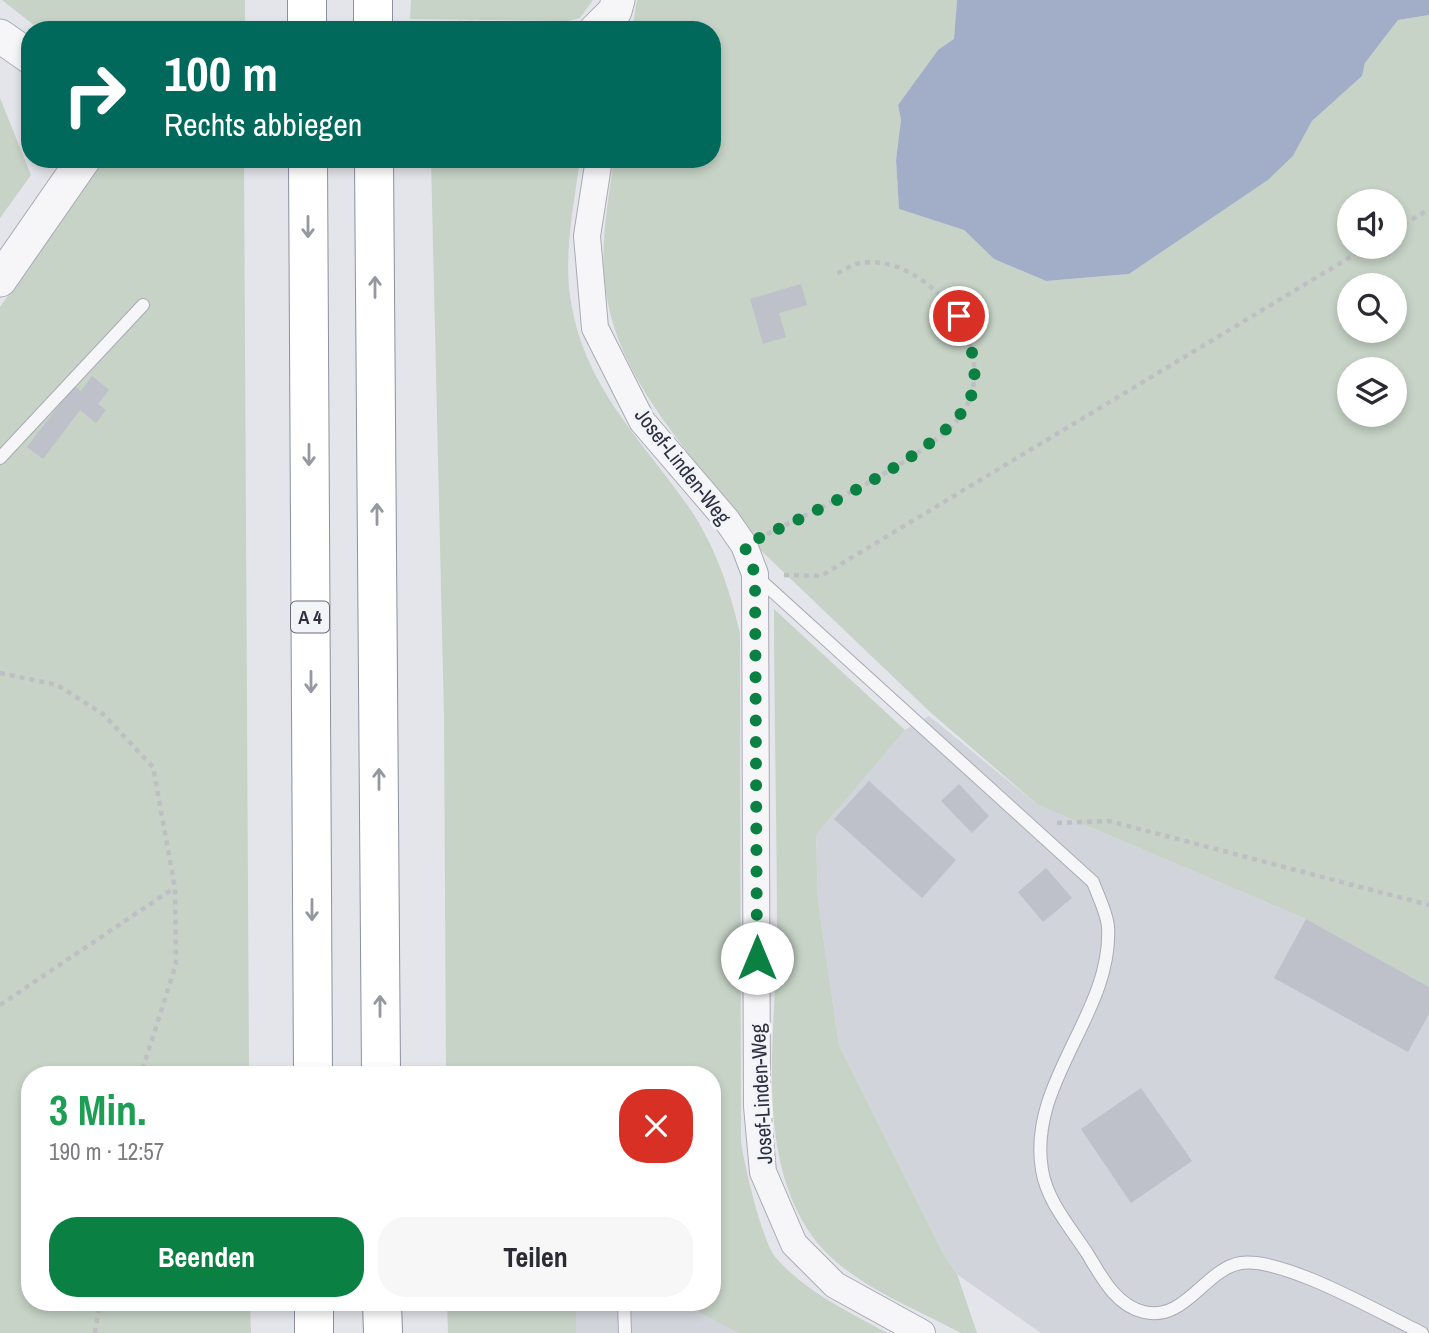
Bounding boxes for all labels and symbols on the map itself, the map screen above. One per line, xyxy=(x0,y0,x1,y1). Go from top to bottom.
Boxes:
one-way arrow xyxy=(301,216,315,239)
one-way arrow xyxy=(368,276,382,299)
pin xyxy=(929,286,989,346)
street label: Josef-Linden-Weg xyxy=(628,402,738,531)
one-way arrow xyxy=(302,443,316,466)
one-way arrow xyxy=(370,503,384,526)
road number: A 4 xyxy=(291,602,329,632)
one-way arrow xyxy=(304,671,318,694)
one-way arrow xyxy=(372,768,386,791)
one-way arrow xyxy=(305,898,319,921)
position arrow xyxy=(720,921,794,995)
one-way arrow xyxy=(373,995,387,1018)
street label: Josef-Linden-Weg xyxy=(743,1023,779,1165)

